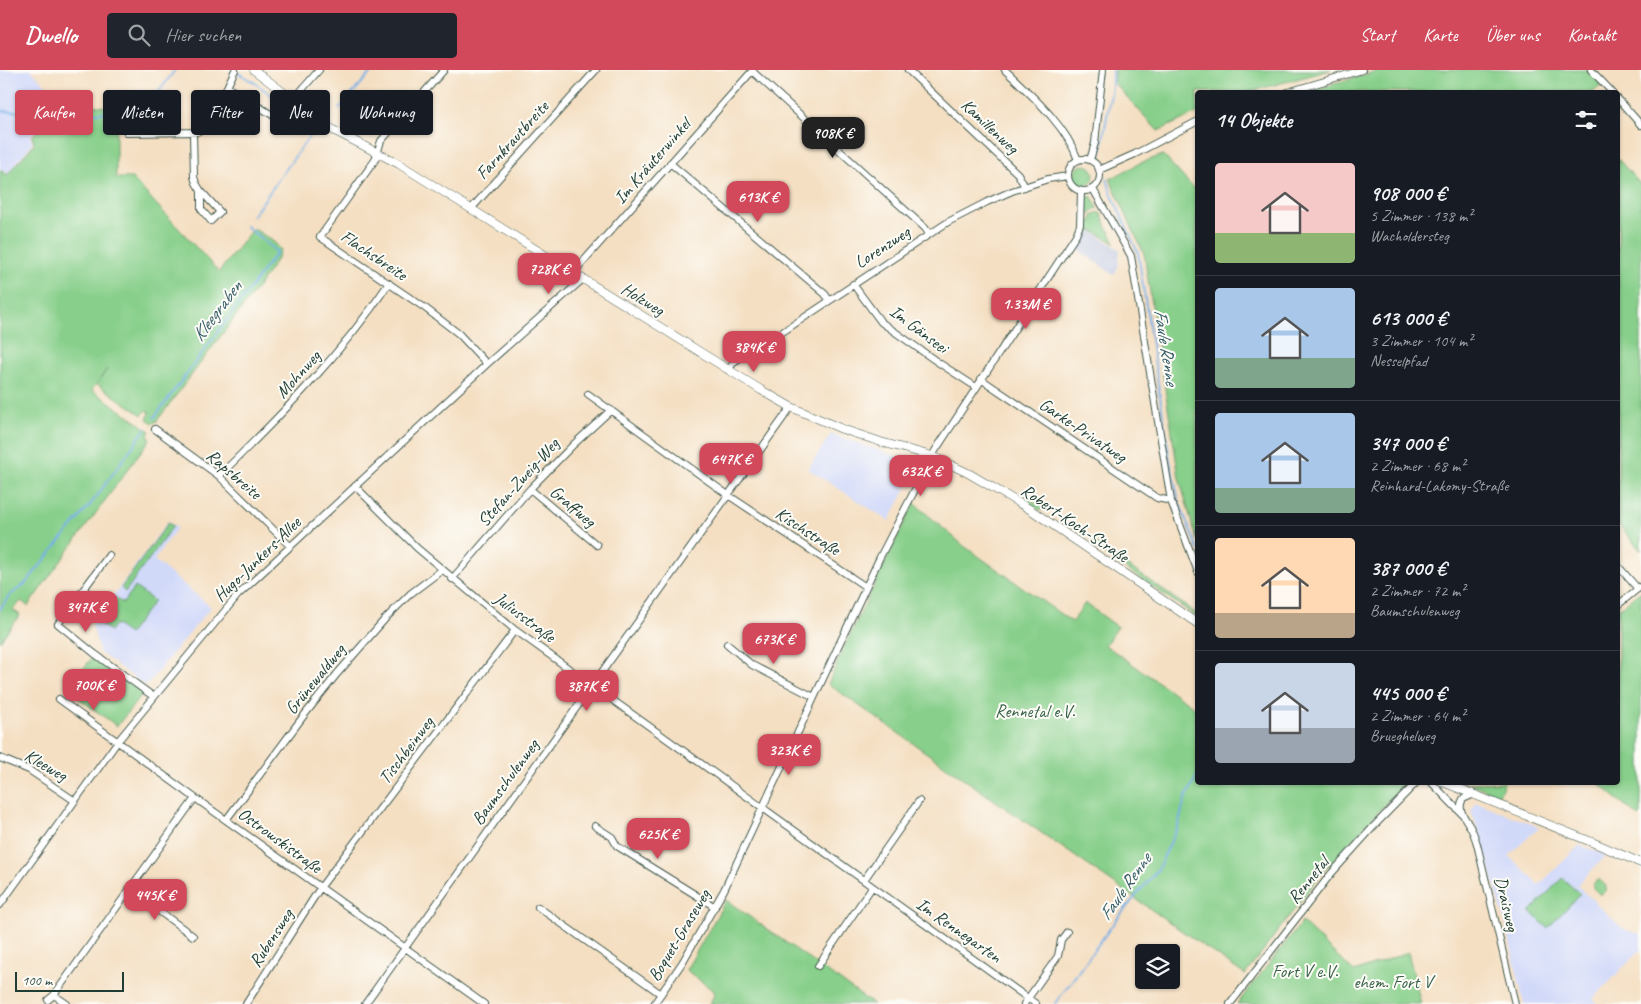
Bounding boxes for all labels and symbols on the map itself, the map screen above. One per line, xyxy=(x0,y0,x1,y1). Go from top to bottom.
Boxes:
street label: Kamillenweg xyxy=(956,94,1025,159)
street label: Farnkrautbreite xyxy=(471,95,554,184)
street label: Im Kräuterwinkel xyxy=(609,112,697,208)
pin: 908K € xyxy=(792,116,874,159)
pin: 613K € xyxy=(717,180,799,223)
street label: Lorenzweg xyxy=(850,220,915,273)
street label: Flachsbreite xyxy=(337,225,412,286)
pin: 728K € xyxy=(508,252,590,295)
water label: Kleegraben xyxy=(186,275,248,346)
street label: Holzweg xyxy=(617,277,670,322)
pin: 1.33M € xyxy=(980,288,1072,330)
street label: Im Gänseei xyxy=(885,300,955,360)
water label: Faule Renne xyxy=(1148,307,1184,389)
pin: 384K € xyxy=(713,330,795,373)
street label: Mohnweg xyxy=(271,344,326,403)
street label: Garke-Privatweg xyxy=(1035,393,1132,468)
street label: Stefan-Zweig-Weg xyxy=(472,432,565,531)
pin: 647K € xyxy=(690,442,772,485)
street label: Rapsbreite xyxy=(202,444,267,505)
pin: 632K € xyxy=(880,454,962,497)
street label: Robert-Koch-Straße xyxy=(1017,479,1134,568)
street label: Graffweg xyxy=(545,480,602,533)
street label: Kischstraße xyxy=(772,502,845,561)
street label: Hugo-Junkers-Allee xyxy=(209,511,306,606)
street label: Juliusstraße xyxy=(489,586,561,648)
pin: 347K € xyxy=(45,590,127,633)
pin: 673K € xyxy=(733,622,815,665)
street label: Grünewaldweg xyxy=(280,638,351,719)
pin: 700K € xyxy=(53,668,135,711)
pin: 387K € xyxy=(546,670,628,712)
park label: Rennetal e.V. xyxy=(995,700,1075,722)
street label: Tischbeinweg xyxy=(373,711,440,788)
street label: Baumschulenweg xyxy=(467,734,544,829)
pin: 323K € xyxy=(748,734,830,776)
street label: Kleeweg xyxy=(21,744,73,787)
street label: Ostrowskistraße xyxy=(234,802,327,878)
pin: 625K € xyxy=(617,818,699,860)
water label: Faule Renne xyxy=(1093,847,1158,925)
street label: Rennetal xyxy=(1283,850,1335,908)
street label: Draisweg xyxy=(1490,874,1524,935)
pin: 445K € xyxy=(114,878,196,921)
street label: Boquet-Graseweg xyxy=(643,884,716,985)
street label: Im Rennegarten xyxy=(912,893,1007,968)
street label: Rubensweg xyxy=(244,903,299,971)
park label: Fort V e.V. xyxy=(1272,960,1338,982)
scale bar xyxy=(15,969,124,992)
park label: ehem. Fort V xyxy=(1354,971,1437,993)

